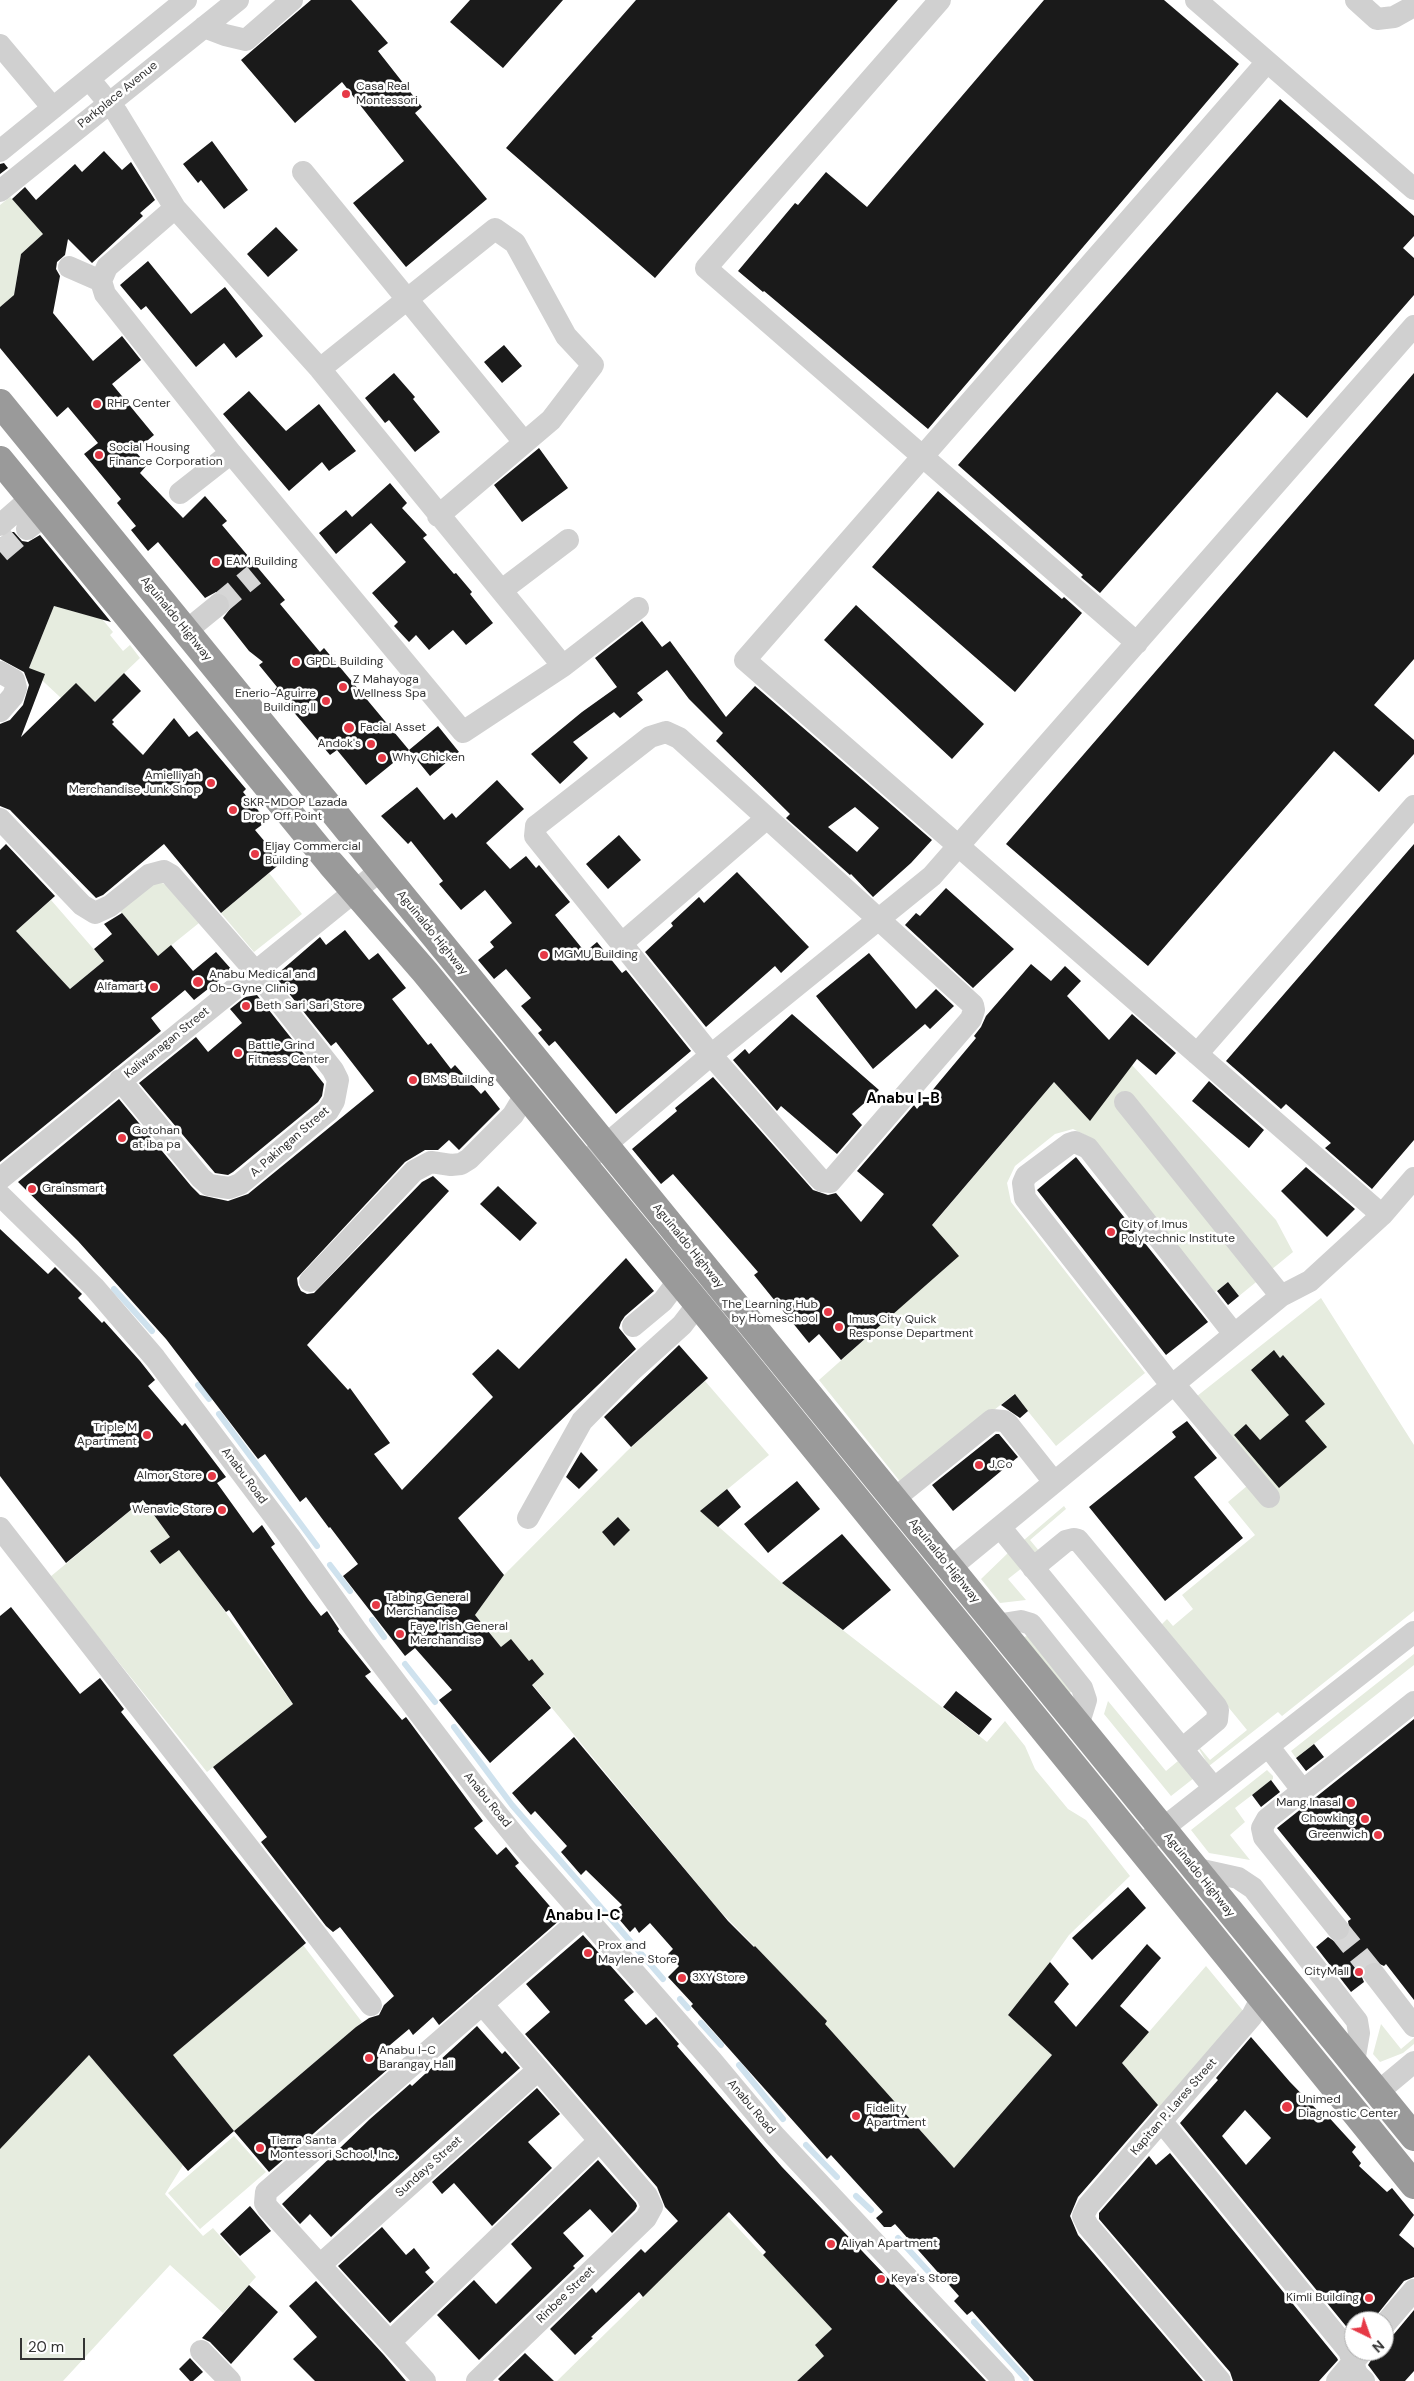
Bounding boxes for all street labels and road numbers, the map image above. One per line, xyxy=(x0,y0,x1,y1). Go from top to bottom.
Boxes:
street label: Parkplace Avenue xyxy=(75,59,161,131)
street label: Aguinaldo Highway xyxy=(137,574,215,664)
street label: Aguinaldo Highway xyxy=(393,888,471,978)
street label: Kaliwanagan Street xyxy=(122,1004,212,1082)
street label: A. Pakingan Street xyxy=(248,1104,332,1180)
street label: Aguinaldo Highway xyxy=(649,1201,727,1291)
street label: Anabu Road xyxy=(218,1445,270,1507)
street label: Aguinaldo Highway xyxy=(905,1516,983,1606)
street label: Anabu Road xyxy=(460,1769,514,1831)
street label: Aguinaldo Highway xyxy=(1160,1830,1238,1920)
street label: Kapitan P. Lares Street xyxy=(1128,2056,1220,2158)
street label: Anabu Road xyxy=(724,2077,778,2137)
street label: Sundays Street xyxy=(393,2133,465,2201)
street label: Rinbee Street xyxy=(534,2264,598,2326)

